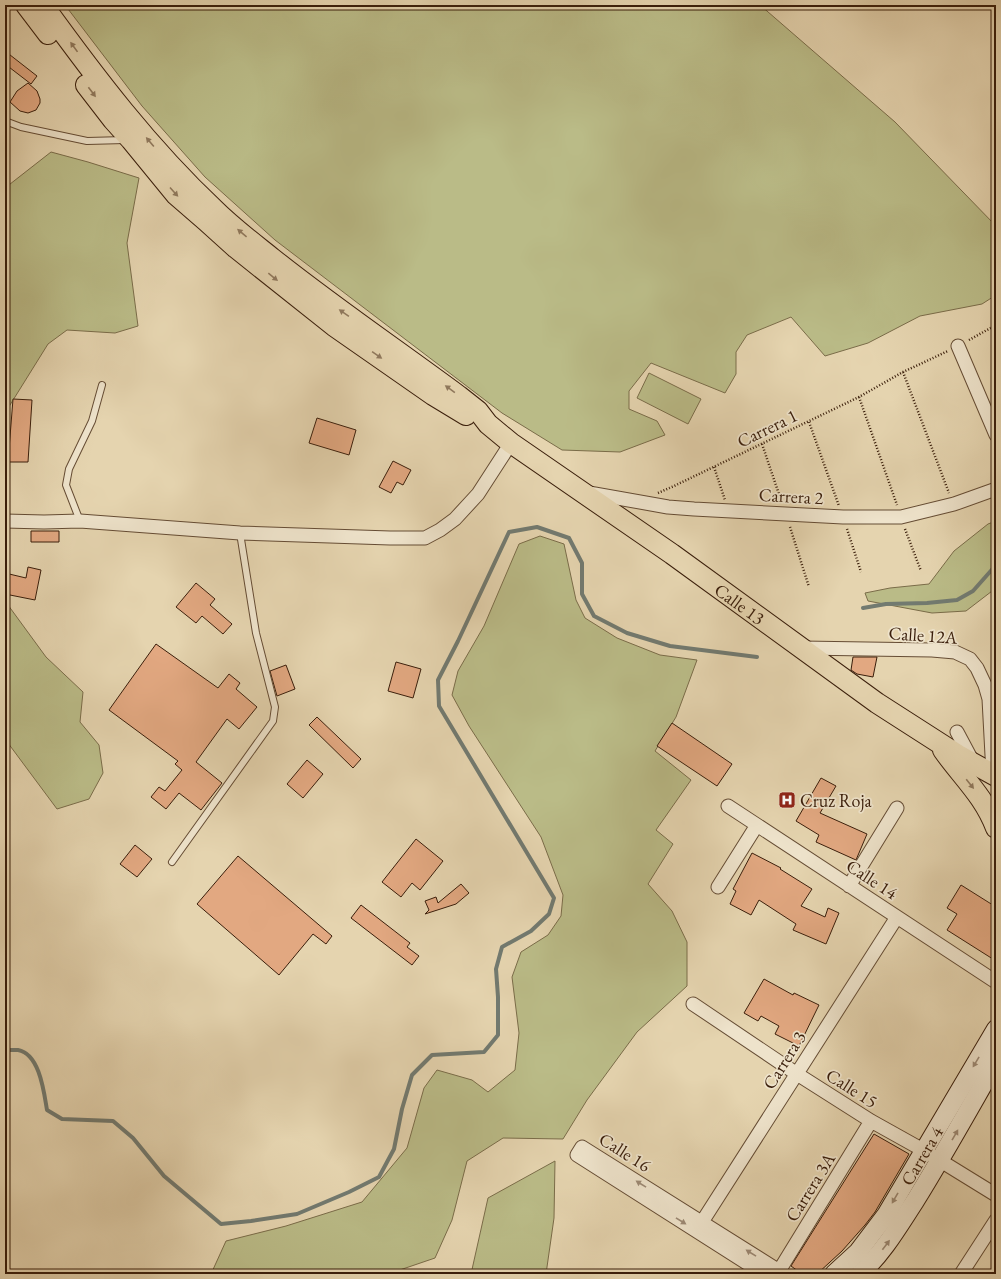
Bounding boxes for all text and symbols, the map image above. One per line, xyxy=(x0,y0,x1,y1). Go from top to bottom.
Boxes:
one-way arrow xyxy=(70,42,78,52)
one-way arrow xyxy=(87,87,96,98)
one-way arrow xyxy=(145,136,154,147)
one-way arrow xyxy=(170,187,179,197)
one-way arrow xyxy=(236,229,247,238)
one-way arrow xyxy=(267,273,278,282)
one-way arrow xyxy=(339,309,349,317)
one-way arrow xyxy=(371,351,382,359)
one-way arrow xyxy=(444,385,455,393)
street label: Carrera 1 xyxy=(733,404,801,452)
street label: Carrera 2 xyxy=(758,483,824,509)
street label: Calle 13 xyxy=(710,577,770,629)
street label: Calle 12A xyxy=(888,621,959,649)
one-way arrow xyxy=(966,778,975,789)
place label: Cruz Roja xyxy=(800,789,872,812)
hospital icon: Cruz Roja xyxy=(777,790,797,810)
street label: Calle 14 xyxy=(842,854,902,904)
street label: Carrera 3 xyxy=(757,1027,811,1093)
one-way arrow xyxy=(973,1056,980,1068)
street label: Calle 15 xyxy=(822,1063,882,1113)
street label: Carrera 4 xyxy=(895,1122,948,1189)
street label: Calle 16 xyxy=(595,1127,655,1177)
one-way arrow xyxy=(951,1129,958,1140)
street label: Carrera 3A xyxy=(780,1148,840,1226)
one-way arrow xyxy=(635,1180,647,1187)
one-way arrow xyxy=(892,1192,899,1204)
one-way arrow xyxy=(675,1217,686,1225)
one-way arrow xyxy=(882,1240,890,1250)
one-way arrow xyxy=(746,1249,756,1257)

